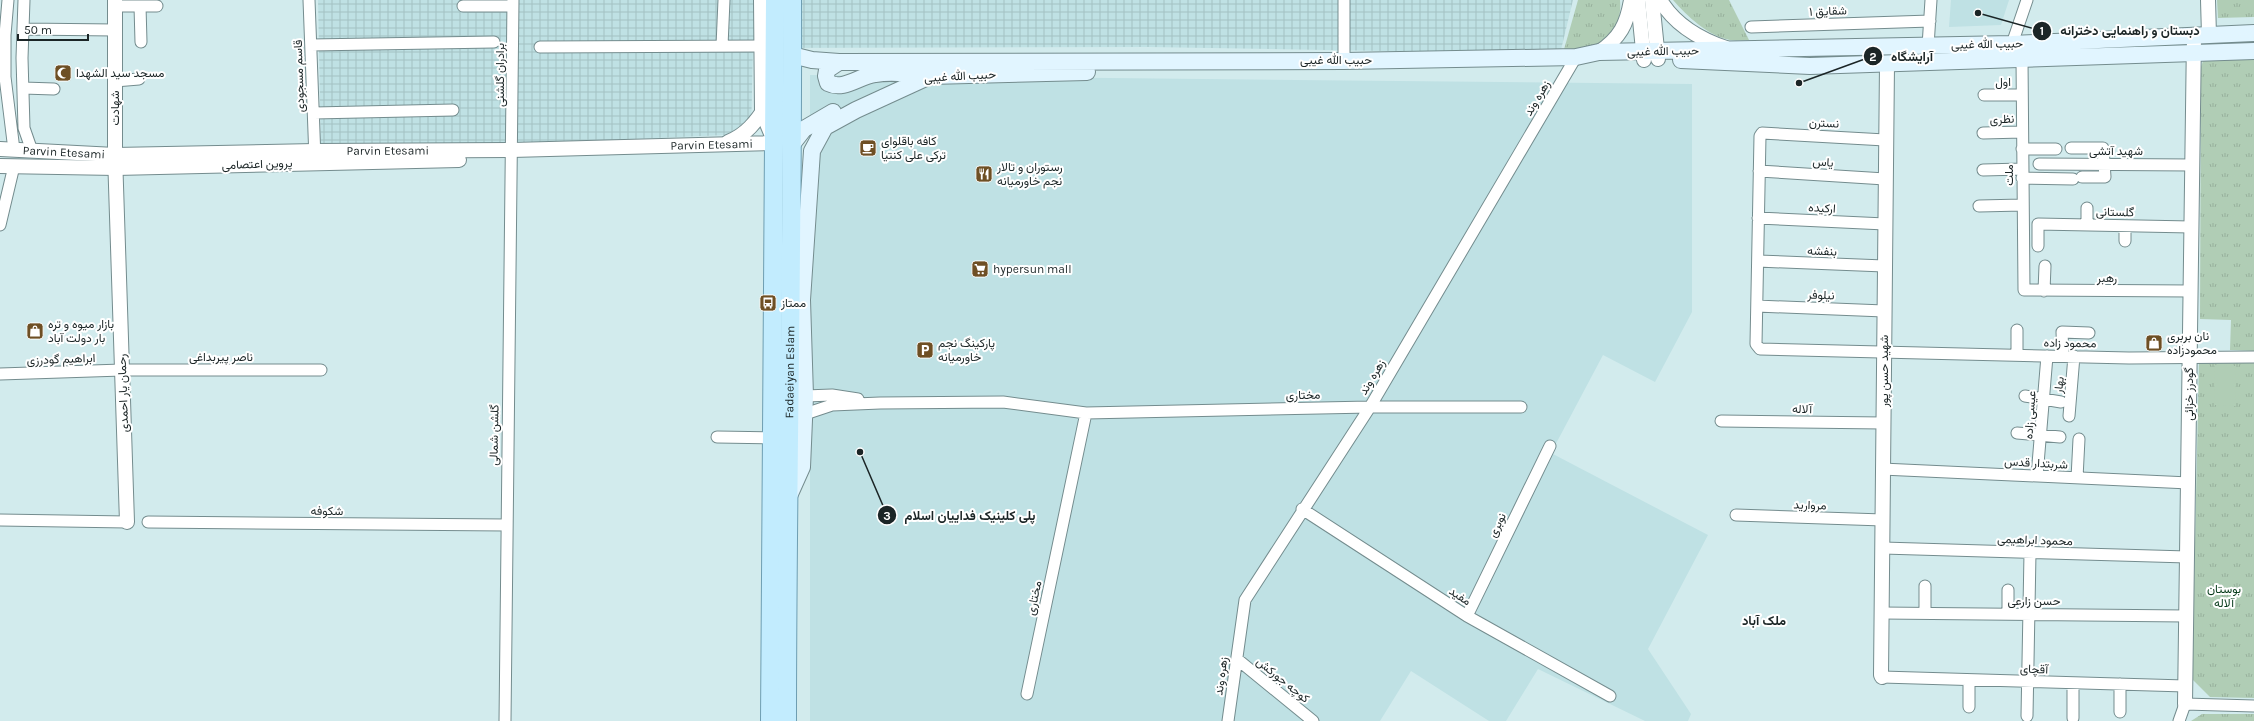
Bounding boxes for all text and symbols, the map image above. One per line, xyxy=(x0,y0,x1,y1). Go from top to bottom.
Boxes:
street label: شقایق ۱ xyxy=(1809,3,1847,20)
scale bar xyxy=(18,16,88,42)
callout: دبستان و راهنمایی دخترانه xyxy=(2032,18,2208,43)
text: 50 m xyxy=(24,23,52,37)
text: دبستان و راهنمایی دخترانه xyxy=(2060,23,2200,39)
text: 1 xyxy=(2040,24,2044,38)
street label: حبیب الله غیبی xyxy=(1951,36,2023,53)
street label: قاسم مسجودی xyxy=(291,39,308,113)
street label: برادران گلشنی xyxy=(493,43,508,107)
street label: حبیب الله غیبی xyxy=(1627,43,1699,60)
callout: آرایشگاه xyxy=(1863,44,1942,69)
text: آرایشگاه xyxy=(1891,49,1935,65)
text: 2 xyxy=(1869,50,1877,64)
street label: حبیب الله غیبی xyxy=(1300,53,1372,68)
mosque icon: مسجد سید الشهدا xyxy=(53,63,73,83)
place label: مسجد سید الشهدا xyxy=(76,66,165,81)
street label: حبیب الله غیبی xyxy=(924,67,996,86)
street label: اول xyxy=(1995,75,2011,90)
street label: زهره وند xyxy=(1521,78,1554,119)
street label: شهادت xyxy=(108,91,123,125)
street label: نظری xyxy=(1989,112,2015,127)
street label: نسترن xyxy=(1808,115,1839,132)
place label: کافه باقلوای ترکی علی کنتیا xyxy=(881,134,946,163)
street label: Parvin Etesami xyxy=(670,137,753,153)
cafe icon: کافه باقلوای ترکی علی کنتیا xyxy=(858,138,878,158)
street label: Parvin Etesami xyxy=(22,143,105,161)
street label: Parvin Etesami xyxy=(347,143,429,158)
street label: شهید آتشی xyxy=(2089,144,2143,159)
street label: یاس xyxy=(1812,154,1834,171)
street label: پروین اعتصامی xyxy=(221,156,293,173)
place label: رستوران و تالار نجم خاورمیانه xyxy=(996,160,1063,189)
restaurant icon: رستوران و تالار نجم خاورمیانه xyxy=(974,164,994,184)
street label: ملت xyxy=(2002,164,2016,186)
street label: ارکیده xyxy=(1808,200,1836,217)
street label: گلستانی xyxy=(2096,205,2134,220)
street label: بنفشه xyxy=(1807,243,1837,259)
supermarket icon: hypersun mall xyxy=(970,259,990,279)
place label: hypersun mall xyxy=(993,262,1072,276)
street label: رهبر xyxy=(2096,271,2117,286)
street label: نیلوفر xyxy=(1806,287,1835,303)
bus stop icon: ممتاز xyxy=(758,293,778,313)
place label: ممتاز xyxy=(780,296,806,311)
place label: بازار میوه و تره بار دولت آباد xyxy=(48,317,114,346)
shop icon: بازار میوه و تره بار دولت آباد xyxy=(25,321,45,341)
street label: Fadaeiyan Eslam xyxy=(782,326,797,418)
place label: نان بربری محمودزاده xyxy=(2167,329,2217,358)
shop icon: نان بربری محمودزاده xyxy=(2144,333,2164,353)
street label: شهید حسن پور xyxy=(1877,335,1892,408)
place label: پارکینگ نجم خاورمیانه xyxy=(938,336,995,365)
street label: محمود زاده xyxy=(2043,336,2097,351)
parking icon: پارکینگ نجم خاورمیانه xyxy=(915,340,935,360)
street label: ناصر پیربداغی xyxy=(189,350,253,365)
street label: ابراهیم گودرزی xyxy=(26,351,96,368)
street label: رحمان یار احمدی xyxy=(115,353,132,433)
street label: زهره وند xyxy=(1356,357,1389,398)
street label: گودرز خزائی xyxy=(2182,367,2197,421)
street label: بهار xyxy=(2051,376,2068,395)
street label: مختاری xyxy=(1285,388,1321,403)
street label: عيسی زاده xyxy=(2021,390,2040,440)
street label: آلاله xyxy=(1792,402,1813,416)
street label: گلشن شمالی xyxy=(486,404,503,466)
street label: شربتدار قدس xyxy=(2004,454,2068,473)
street label: مروارید xyxy=(1793,497,1827,514)
callout: پلی کلینیک فداییان اسلام xyxy=(877,503,1044,528)
street label: شکوفه xyxy=(311,504,343,519)
text: پلی کلینیک فداییان اسلام xyxy=(904,508,1036,525)
text: 3 xyxy=(883,509,891,523)
street label: نوبری xyxy=(1485,511,1510,540)
street label: محمود ابراهیمی xyxy=(1997,532,2073,549)
street label: مختاری xyxy=(1024,579,1045,617)
park label: بوستان آلاله xyxy=(2207,582,2241,610)
street label: مفید xyxy=(1446,584,1474,608)
street label: حسن زارعی xyxy=(2008,594,2060,609)
district label: ملک آباد xyxy=(1742,613,1786,628)
street label: کوچه جورکش xyxy=(1253,654,1312,706)
street label: زهره وند xyxy=(1211,656,1232,696)
street label: آقچای xyxy=(2019,662,2050,678)

